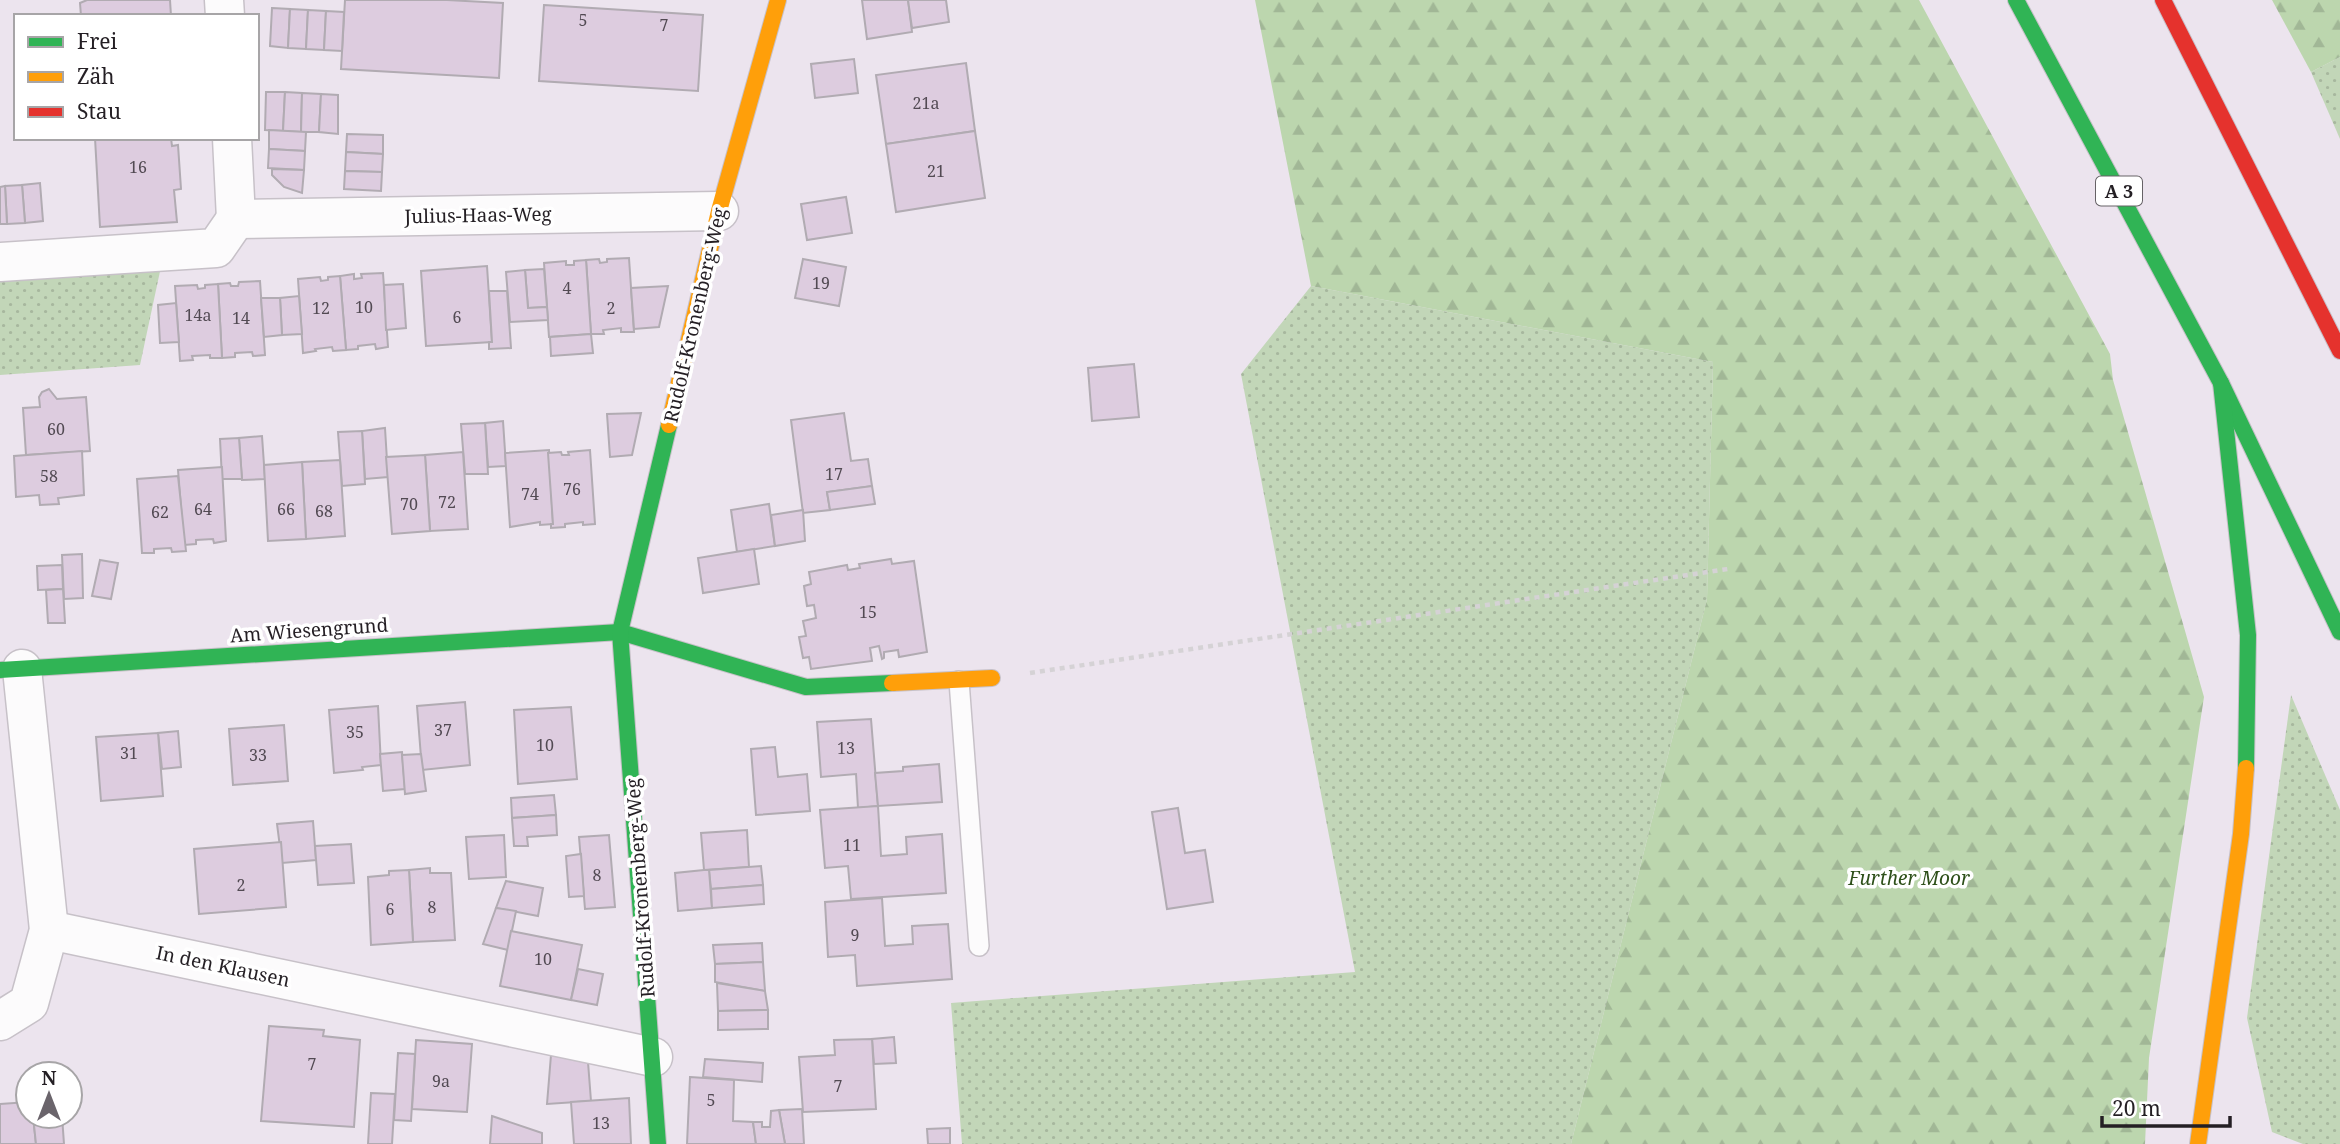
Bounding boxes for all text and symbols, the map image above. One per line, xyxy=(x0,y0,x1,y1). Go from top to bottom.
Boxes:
house number: 5 xyxy=(579,9,587,31)
legend xyxy=(14,14,259,140)
house number: 7 xyxy=(660,14,669,36)
text: Frei xyxy=(77,27,118,55)
text: Zäh xyxy=(77,62,115,90)
house number: 21a xyxy=(913,92,939,114)
text: Stau xyxy=(77,97,121,125)
house number: 16 xyxy=(129,156,147,178)
house number: 21 xyxy=(927,160,945,182)
road number: A 3 xyxy=(2096,176,2142,206)
street label: Julius-Haas-Weg xyxy=(403,201,552,229)
street label: Rudolf-Kronenberg-Weg xyxy=(658,205,732,425)
house number: 19 xyxy=(812,272,830,294)
house number: 4 xyxy=(563,277,572,299)
house number: 10 xyxy=(355,296,373,318)
house number: 12 xyxy=(312,297,330,319)
house number: 2 xyxy=(607,297,615,319)
house number: 14a xyxy=(185,304,211,326)
house number: 6 xyxy=(453,306,462,328)
house number: 14 xyxy=(232,307,250,329)
house number: 60 xyxy=(47,418,65,440)
house number: 17 xyxy=(825,463,843,485)
house number: 58 xyxy=(40,465,58,487)
house number: 76 xyxy=(563,478,581,500)
house number: 74 xyxy=(521,483,539,505)
house number: 72 xyxy=(438,491,456,513)
house number: 70 xyxy=(400,493,418,515)
house number: 64 xyxy=(194,498,212,520)
house number: 66 xyxy=(277,498,295,520)
house number: 68 xyxy=(315,500,333,522)
house number: 62 xyxy=(151,501,169,523)
house number: 15 xyxy=(859,601,877,623)
street label: Am Wiesengrund xyxy=(229,611,389,648)
house number: 37 xyxy=(434,719,452,741)
house number: 35 xyxy=(346,721,364,743)
house number: 10 xyxy=(536,734,554,756)
house number: 13 xyxy=(837,737,855,759)
house number: 31 xyxy=(120,742,138,764)
house number: 33 xyxy=(249,744,267,766)
street label: Rudolf-Kronenberg-Weg xyxy=(619,777,661,999)
house number: 11 xyxy=(843,834,861,856)
house number: 8 xyxy=(593,864,602,886)
park label: Further Moor xyxy=(1847,865,1970,891)
house number: 2 xyxy=(237,874,245,896)
house number: 8 xyxy=(428,896,437,918)
house number: 6 xyxy=(386,898,395,920)
house number: 9 xyxy=(851,924,859,946)
street label: In den Klausen xyxy=(154,939,292,993)
house number: 10 xyxy=(534,948,552,970)
house number: 7 xyxy=(308,1053,317,1075)
north arrow xyxy=(14,1060,84,1130)
text: N xyxy=(42,1065,57,1091)
house number: 9a xyxy=(432,1070,450,1092)
house number: 7 xyxy=(834,1075,843,1097)
scale bar xyxy=(2102,1084,2230,1128)
house number: 5 xyxy=(707,1089,715,1111)
text: 20 m xyxy=(2112,1094,2161,1122)
house number: 13 xyxy=(592,1112,610,1134)

